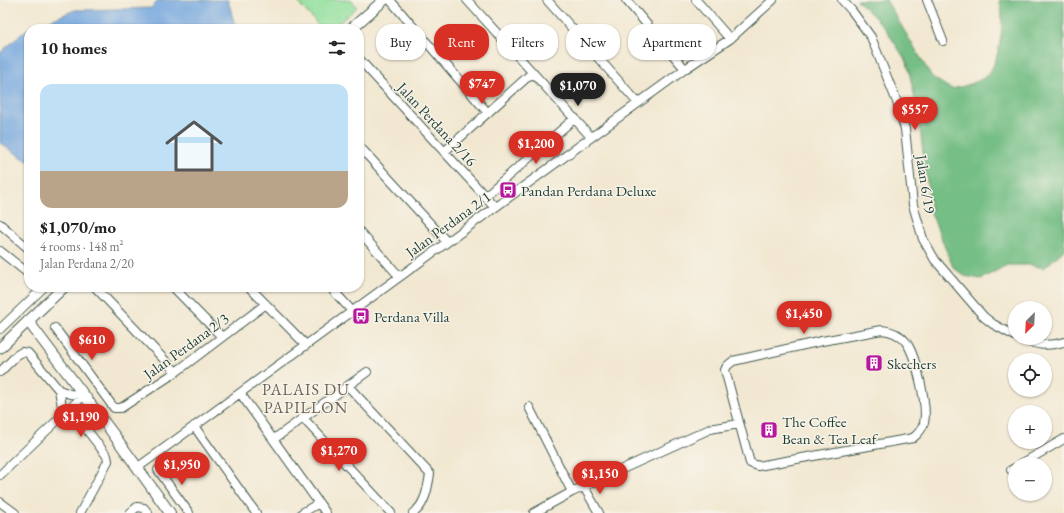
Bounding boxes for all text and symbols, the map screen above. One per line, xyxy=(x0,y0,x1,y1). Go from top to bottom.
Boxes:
chip: Buy xyxy=(376,24,426,60)
chip: Rent xyxy=(434,24,489,60)
chip: Filters xyxy=(497,24,558,60)
chip: New xyxy=(566,24,620,60)
chip: Apartment xyxy=(628,24,716,60)
text: 10 homes xyxy=(40,37,107,59)
icon: filters xyxy=(326,37,348,59)
pin: $747 xyxy=(458,71,506,105)
pin: $1,070 xyxy=(545,73,611,107)
text: $747 xyxy=(469,75,495,92)
street label: Jalan Perdana 2/16 xyxy=(392,77,481,170)
text: $1,070 xyxy=(560,77,596,94)
pin: $557 xyxy=(891,97,939,131)
text: $557 xyxy=(902,101,928,118)
icon: home xyxy=(158,110,230,182)
pin: $1,200 xyxy=(503,131,569,165)
text: $1,200 xyxy=(518,135,554,152)
street label: Jalan 6/19 xyxy=(912,151,940,215)
bus stop icon: Pandan Perdana Deluxe xyxy=(498,180,518,200)
place label: Pandan Perdana Deluxe xyxy=(521,181,657,200)
street label: Jalan Perdana 2/1 xyxy=(400,187,494,263)
text: $1,070/mo xyxy=(40,216,116,238)
text: 4 rooms · 148 m² xyxy=(40,238,124,255)
text: Jalan Perdana 2/20 xyxy=(40,255,134,272)
pin: $1,450 xyxy=(771,301,837,335)
north arrow xyxy=(1008,301,1052,345)
map controls xyxy=(1008,301,1052,501)
text: $1,450 xyxy=(786,305,822,322)
bus stop icon: Perdana Villa xyxy=(351,306,371,326)
place label: Perdana Villa xyxy=(374,307,450,326)
street label: Jalan Perdana 2/3 xyxy=(138,309,232,385)
pin: $610 xyxy=(68,327,116,361)
text: $610 xyxy=(79,331,105,348)
building icon: Skechers xyxy=(864,353,884,373)
button: locate xyxy=(1008,353,1052,397)
place label: Skechers xyxy=(887,354,936,373)
district label: PALAIS DU PAPILLON xyxy=(262,379,350,418)
pin: $1,190 xyxy=(48,404,114,438)
button: + xyxy=(1008,405,1052,449)
text: $1,190 xyxy=(63,408,99,425)
place label: The Coffee Bean & Tea Leaf xyxy=(782,412,879,448)
building icon: The Coffee Bean & Tea Leaf xyxy=(759,420,779,440)
pin: $1,270 xyxy=(306,438,372,472)
text: $1,270 xyxy=(321,442,357,459)
pin: $1,950 xyxy=(149,452,215,486)
text: $1,950 xyxy=(164,456,200,473)
button: − xyxy=(1008,457,1052,501)
pin: $1,150 xyxy=(567,461,633,495)
text: $1,150 xyxy=(582,465,618,482)

